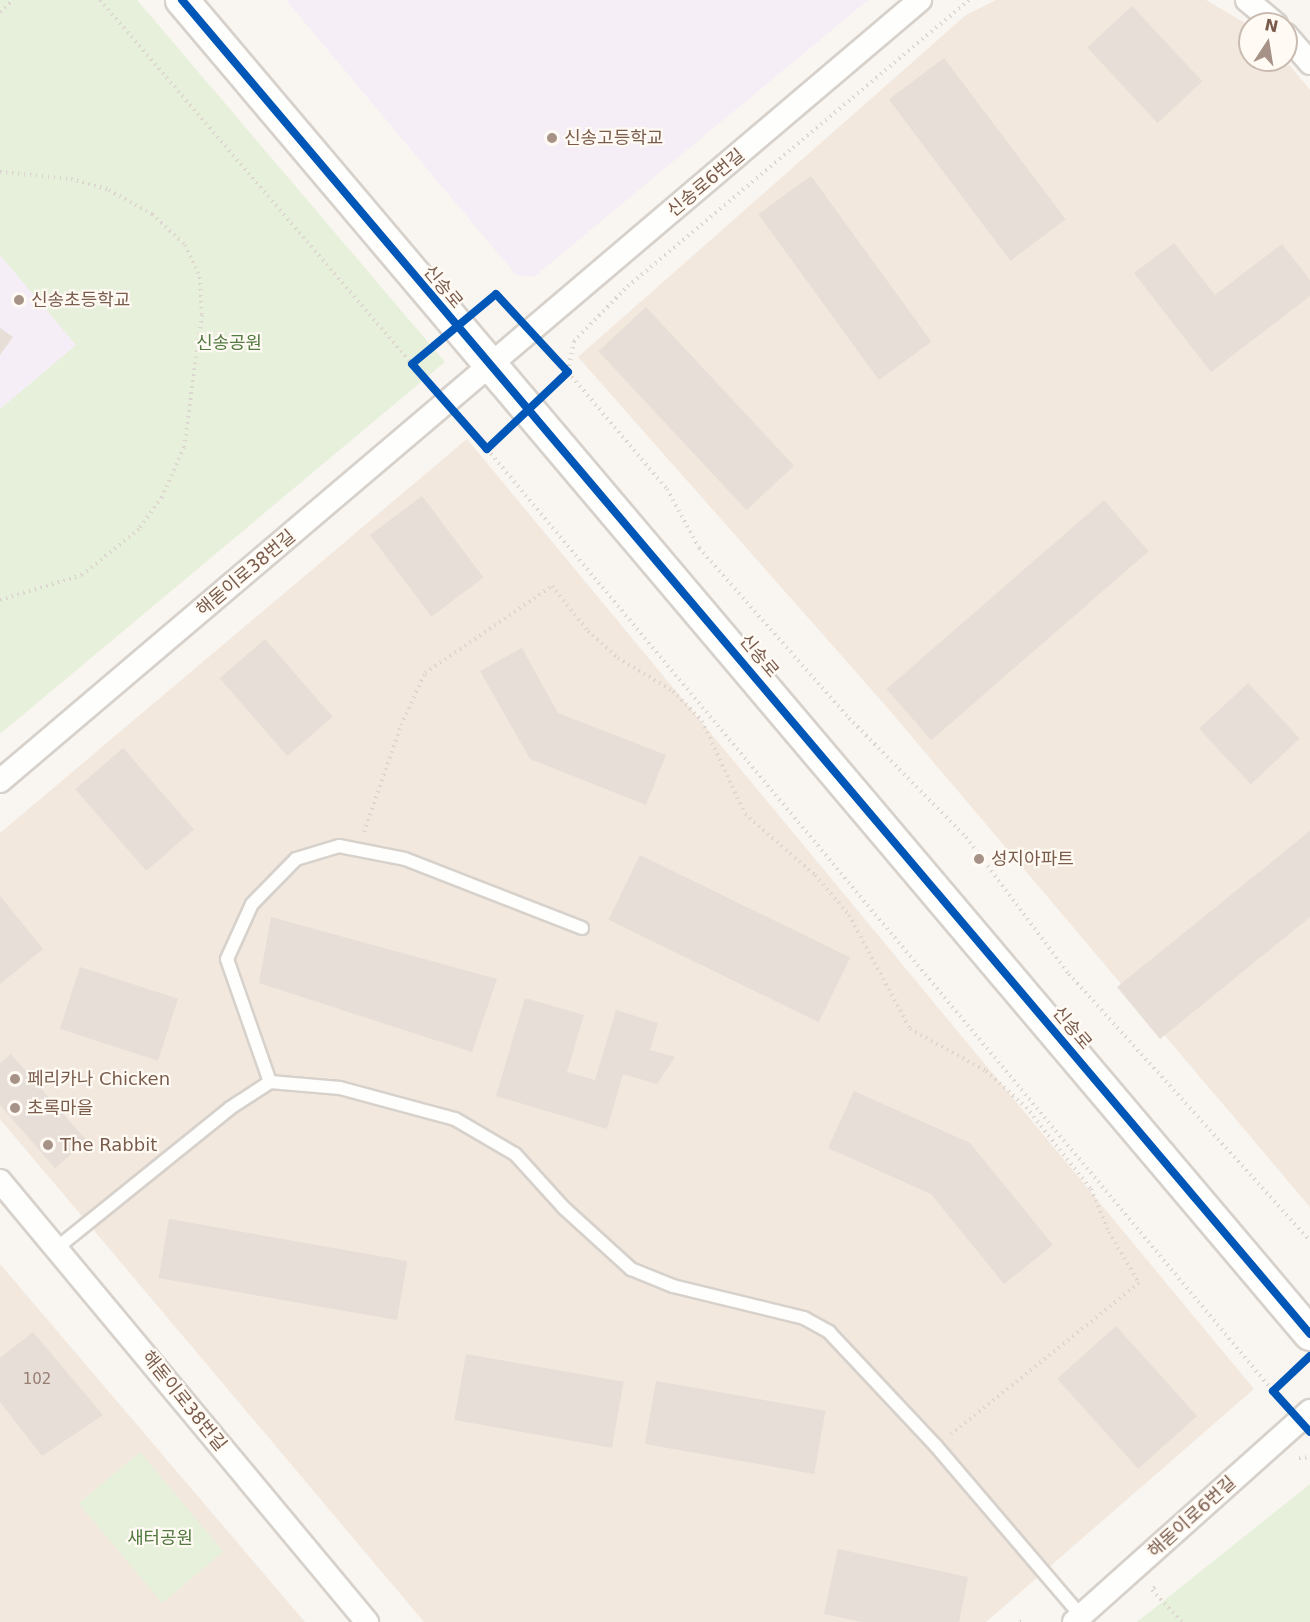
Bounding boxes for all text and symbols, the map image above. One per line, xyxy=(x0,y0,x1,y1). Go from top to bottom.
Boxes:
north arrow xyxy=(1238,12,1298,72)
text: N xyxy=(1263,15,1280,37)
place label: 신송고등학교 xyxy=(564,127,663,149)
marker: 신송고등학교 xyxy=(545,131,559,145)
street label: 신송로6번길 xyxy=(663,144,749,222)
street label: 신송로 xyxy=(419,261,467,313)
place label: 신송초등학교 xyxy=(31,289,130,311)
marker: 신송초등학교 xyxy=(12,293,26,307)
park label: 신송공원 xyxy=(196,332,262,354)
street label: 해돋이로38번길 xyxy=(192,525,300,621)
street label: 신송로 xyxy=(735,630,783,682)
place label: 성지아파트 xyxy=(991,848,1074,870)
marker: 성지아파트 xyxy=(972,852,986,866)
street label: 신송로 xyxy=(1048,1002,1096,1054)
place label: 페리카나 Chicken xyxy=(27,1068,170,1090)
marker: 페리카나 Chicken xyxy=(8,1072,22,1086)
place label: 초록마을 xyxy=(27,1097,93,1119)
marker: 초록마을 xyxy=(8,1101,22,1115)
place label: The Rabbit xyxy=(60,1134,157,1156)
marker: The Rabbit xyxy=(41,1138,55,1152)
street label: 해돋이로38번길 xyxy=(137,1347,231,1455)
house number: 102 xyxy=(23,1371,51,1389)
street label: 해돋이로6번길 xyxy=(1144,1472,1240,1562)
park label: 새터공원 xyxy=(127,1527,193,1549)

